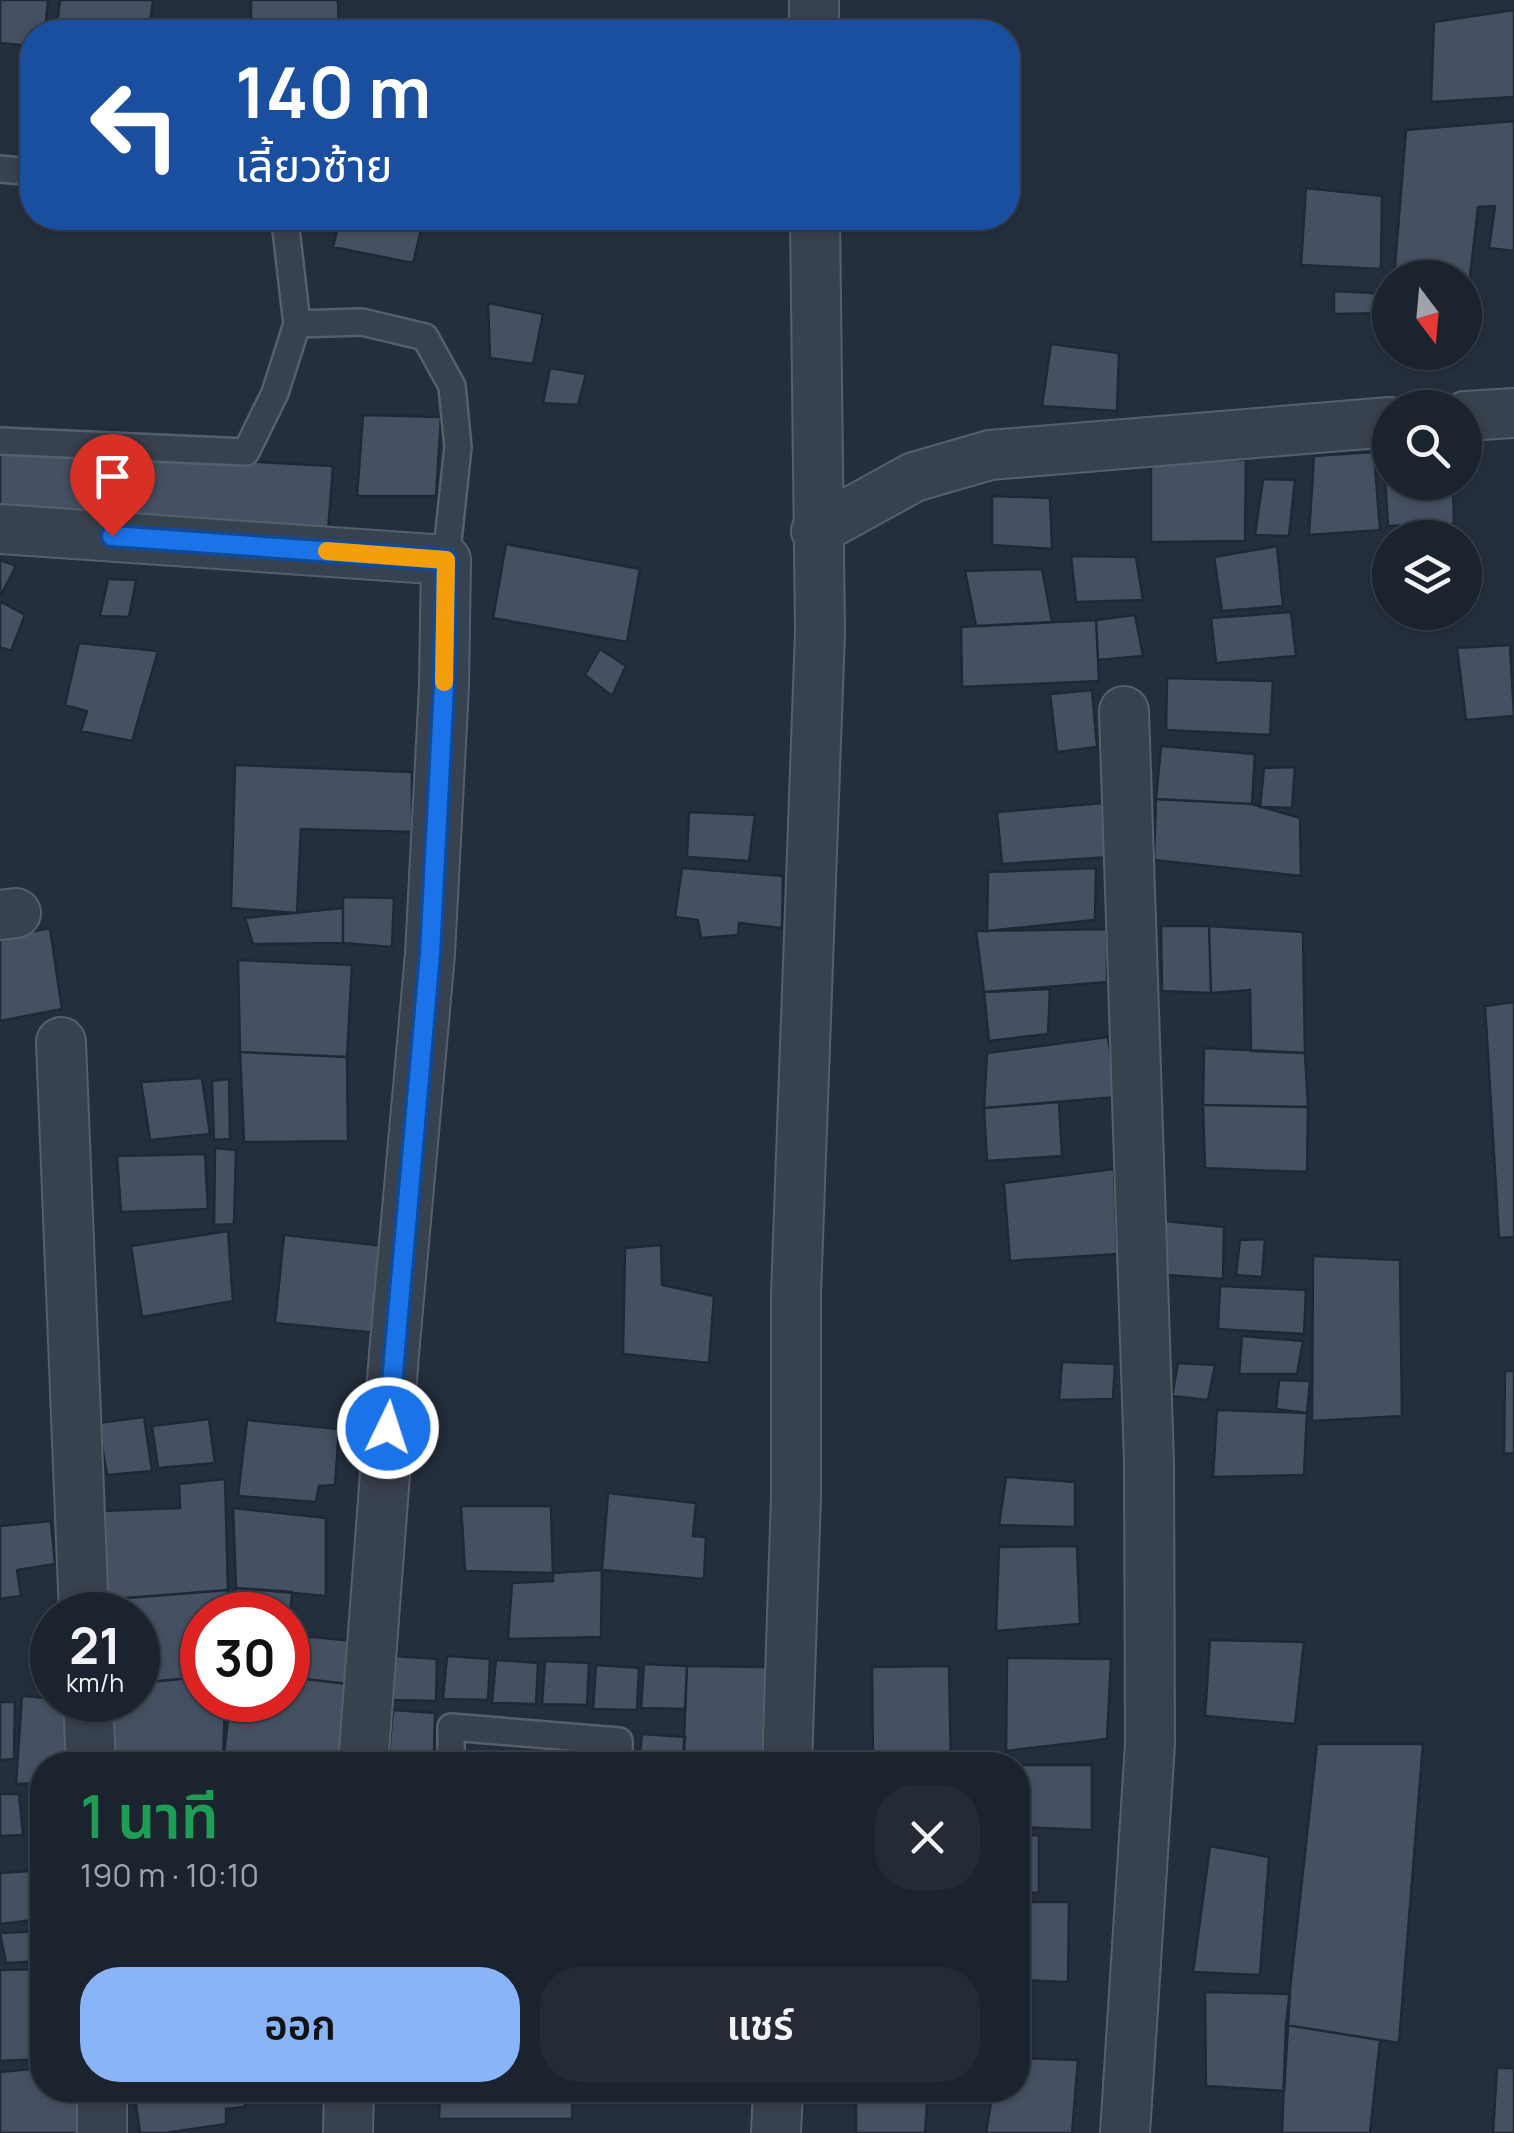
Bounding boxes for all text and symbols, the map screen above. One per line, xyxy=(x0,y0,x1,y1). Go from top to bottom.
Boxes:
text: 140 m xyxy=(235,43,431,139)
icon: left xyxy=(70,60,200,190)
text: เลี้ยวซ้าย xyxy=(235,134,392,196)
north arrow xyxy=(1372,260,1482,370)
map controls xyxy=(1372,260,1482,630)
button: search xyxy=(1372,390,1482,500)
pin xyxy=(70,434,155,537)
icon: arrive xyxy=(85,449,140,504)
button: layers xyxy=(1372,520,1482,630)
position arrow xyxy=(336,1376,440,1480)
speed limit sign: 30 xyxy=(180,1592,310,1722)
text: 21 xyxy=(69,1611,121,1679)
text: km/h xyxy=(66,1665,124,1700)
text: 1 นาที xyxy=(80,1774,219,1856)
button: close xyxy=(875,1785,980,1890)
text: 190 m · 10:10 xyxy=(80,1853,259,1897)
button: ออก xyxy=(80,1967,520,2082)
button: แชร์ xyxy=(540,1967,980,2082)

